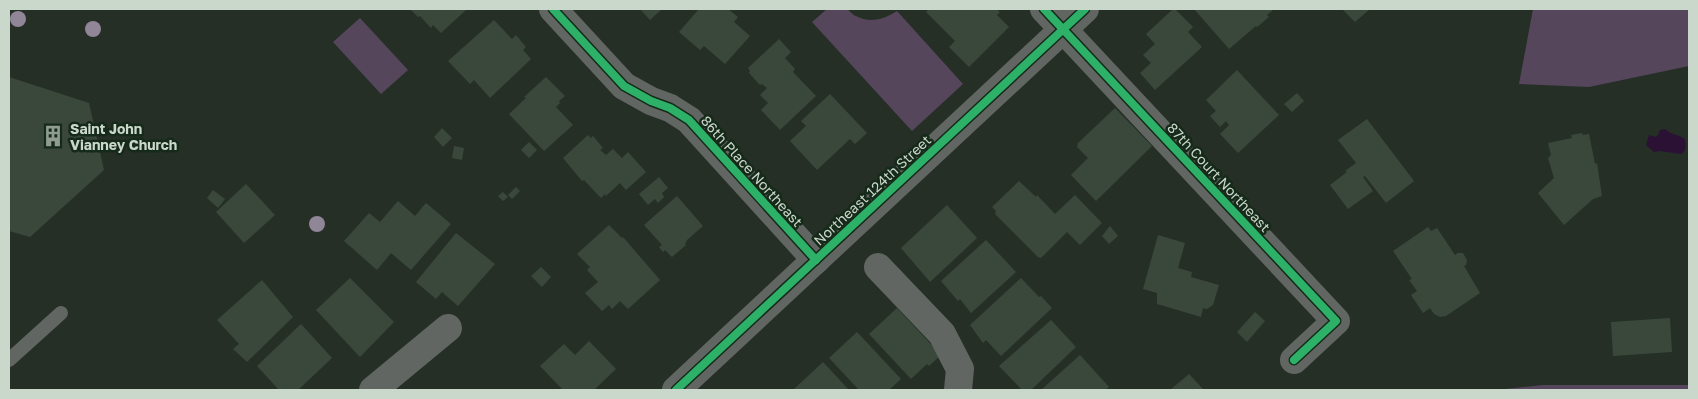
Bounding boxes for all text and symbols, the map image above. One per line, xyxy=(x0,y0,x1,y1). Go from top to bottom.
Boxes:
street label: 86th Place Northeast xyxy=(698,112,806,230)
street label: 87th Court Northeast xyxy=(1164,119,1274,235)
place label: Saint John Vianney Church xyxy=(70,120,177,153)
building icon: Saint John Vianney Church xyxy=(40,123,66,149)
street label: Northeast 124th Street xyxy=(810,131,934,249)

